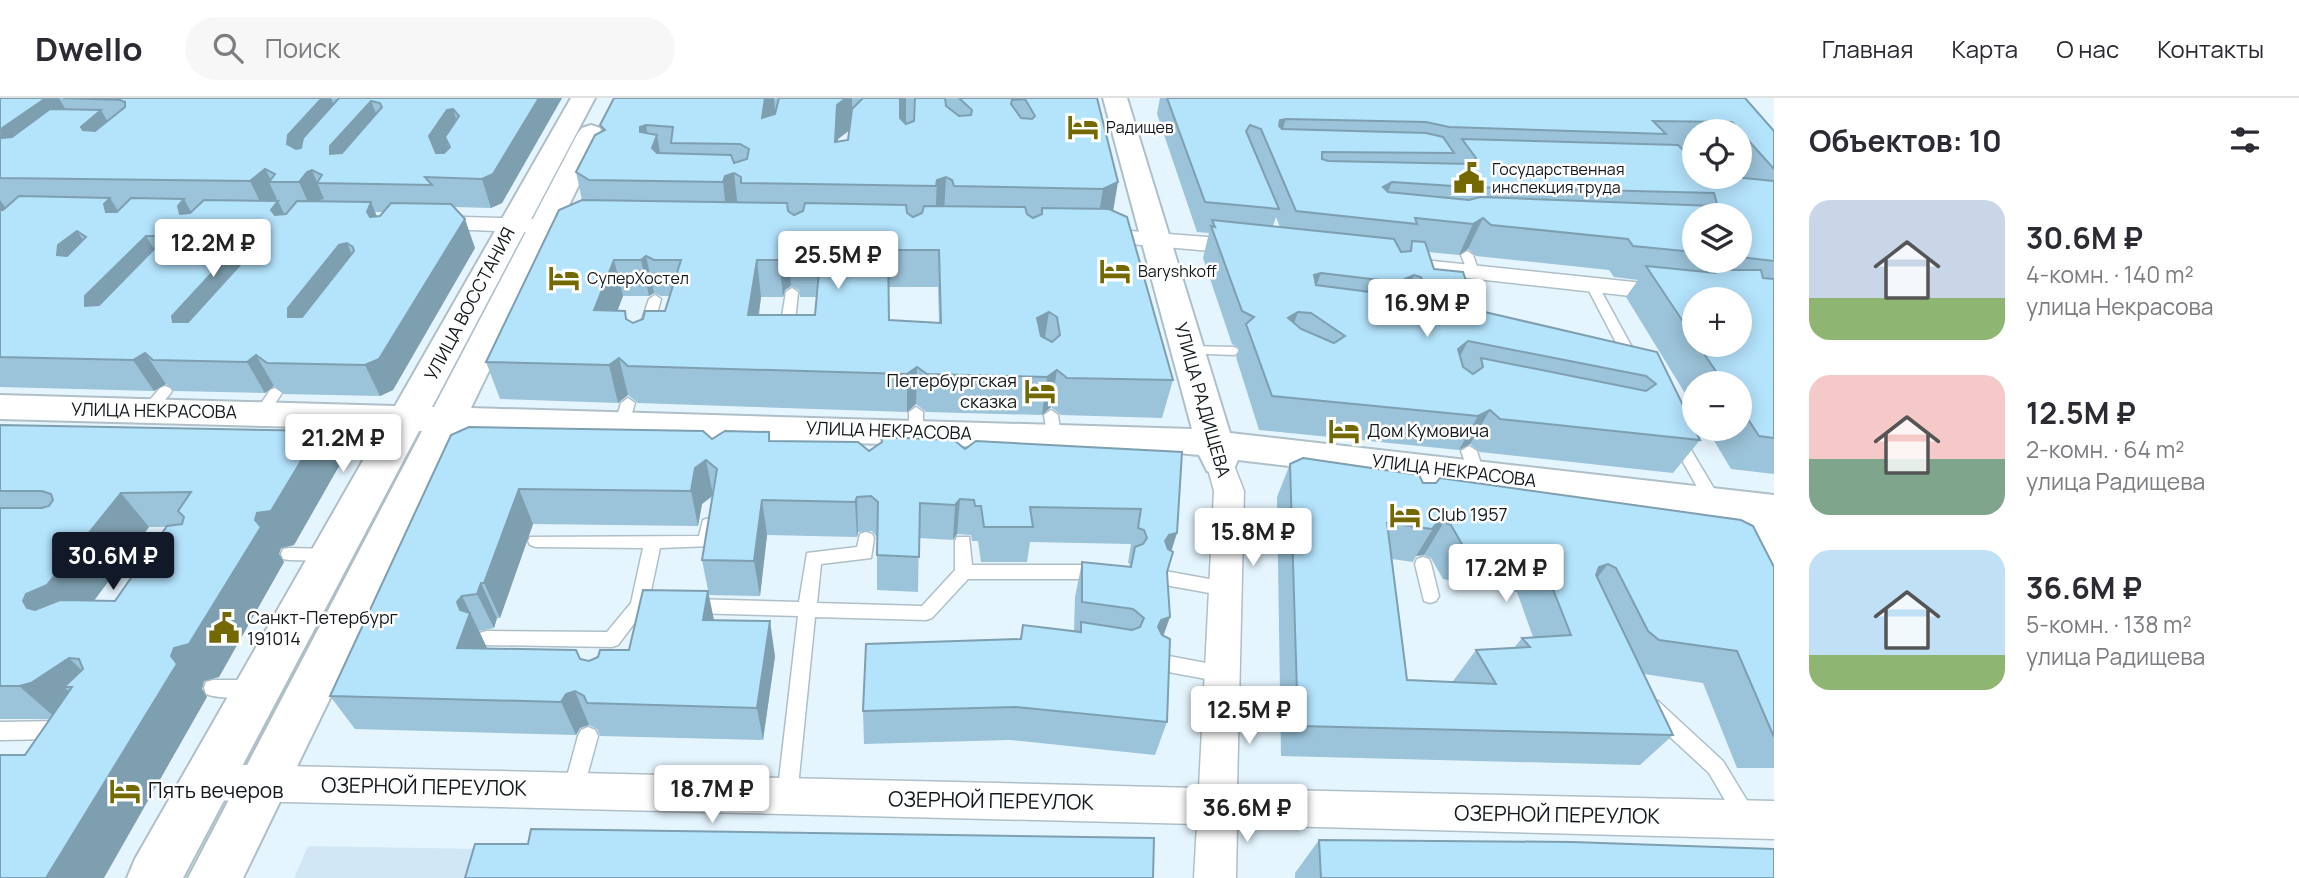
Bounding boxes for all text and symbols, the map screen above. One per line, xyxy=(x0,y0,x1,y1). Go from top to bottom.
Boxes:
search box xyxy=(185,17,675,80)
text: Dwello xyxy=(35,26,143,71)
icon: search xyxy=(209,29,247,67)
text: Поиск xyxy=(265,30,340,66)
text: Главная xyxy=(1822,32,1913,65)
text: Карта xyxy=(1951,32,2018,65)
text: О нас xyxy=(2056,32,2119,65)
text: Контакты xyxy=(2157,32,2264,65)
hotel icon: Радищев xyxy=(1066,110,1100,144)
place label: Радищев xyxy=(1106,116,1174,138)
map controls xyxy=(1682,119,1752,441)
button: locate xyxy=(1682,119,1752,189)
text: Объектов: 10 xyxy=(1809,120,2002,161)
icon: filters xyxy=(2226,121,2264,159)
place label: Государственная инспекция труда xyxy=(1492,158,1625,198)
public building icon: Государственная инспекция труда xyxy=(1452,161,1486,195)
button: layers xyxy=(1682,203,1752,273)
text: 30.6M ₽ xyxy=(2026,217,2143,258)
pin: 12.2M ₽ xyxy=(148,220,278,279)
street label: УЛИЦА ВОССТАНИЯ xyxy=(419,223,520,384)
text: 12.2M ₽ xyxy=(171,226,255,258)
icon: home xyxy=(1865,228,1949,312)
pin: 25.5M ₽ xyxy=(773,232,903,291)
text: 25.5M ₽ xyxy=(794,238,882,270)
hotel icon: Baryshkoff xyxy=(1098,254,1132,288)
text: 4-комн. · 140 m² xyxy=(2026,258,2194,290)
place label: Baryshkoff xyxy=(1138,260,1217,282)
hotel icon: СуперХостел xyxy=(547,261,581,295)
place label: СуперХостел xyxy=(587,267,689,289)
pin: 16.9M ₽ xyxy=(1362,280,1492,339)
text: 16.9M ₽ xyxy=(1384,286,1470,318)
button: + xyxy=(1682,287,1752,357)
text: улица Некрасова xyxy=(2026,290,2214,322)
street label: УЛИЦА РАДИЩЕВА xyxy=(1169,319,1237,481)
place label: Петербургская сказка xyxy=(887,368,1017,413)
button: − xyxy=(1682,371,1752,441)
hotel icon: Петербургская сказка xyxy=(1023,374,1057,408)
text: 12.5M ₽ xyxy=(2026,392,2136,433)
street label: УЛИЦА НЕКРАСОВА xyxy=(71,397,238,423)
icon: home xyxy=(1865,403,1949,487)
pin: 21.2M ₽ xyxy=(278,414,408,474)
hotel icon: Дом Кумовича xyxy=(1327,414,1361,448)
street label: УЛИЦА НЕКРАСОВА xyxy=(806,415,973,445)
place label: Дом Кумовича xyxy=(1367,418,1489,442)
text: 21.2M ₽ xyxy=(301,421,385,453)
text: 2-комн. · 64 m² xyxy=(2026,433,2184,465)
street label: УЛИЦА НЕКРАСОВА xyxy=(1370,448,1539,492)
text: улица Радищева xyxy=(2026,465,2205,497)
hotel icon: Club 1957 xyxy=(1388,498,1422,532)
place label: Club 1957 xyxy=(1428,502,1508,526)
pin: 15.8M ₽ xyxy=(1188,508,1318,568)
text: 15.8M ₽ xyxy=(1211,515,1295,547)
pin: 30.6M ₽ xyxy=(48,532,178,592)
text: 30.6M ₽ xyxy=(68,539,158,571)
pin: 17.2M ₽ xyxy=(1441,545,1571,604)
text: 17.2M ₽ xyxy=(1465,551,1547,583)
text: 36.6M ₽ xyxy=(2026,567,2142,608)
icon: home xyxy=(1865,578,1949,662)
place label: Санкт-Петербург 191014 xyxy=(247,605,398,650)
text: 5-комн. · 138 m² xyxy=(2026,608,2192,640)
public building icon: Санкт-Петербург 191014 xyxy=(207,611,241,645)
text: улица Радищева xyxy=(2026,640,2205,672)
pin: 12.5M ₽ xyxy=(1184,686,1314,746)
text: 12.5M ₽ xyxy=(1207,693,1291,725)
pin: 18.7M ₽ xyxy=(647,766,777,825)
street label: ОЗЕРНОЙ ПЕРЕУЛОК xyxy=(321,770,528,802)
text: 18.7M ₽ xyxy=(670,772,754,804)
hotel icon: Пять вечеров xyxy=(108,774,142,808)
place label: Пять вечеров xyxy=(148,776,284,804)
street label: ОЗЕРНОЙ ПЕРЕУЛОК xyxy=(888,784,1095,816)
pin: 36.6M ₽ xyxy=(1182,784,1312,844)
text: 36.6M ₽ xyxy=(1203,791,1291,823)
street label: ОЗЕРНОЙ ПЕРЕУЛОК xyxy=(1454,798,1661,830)

